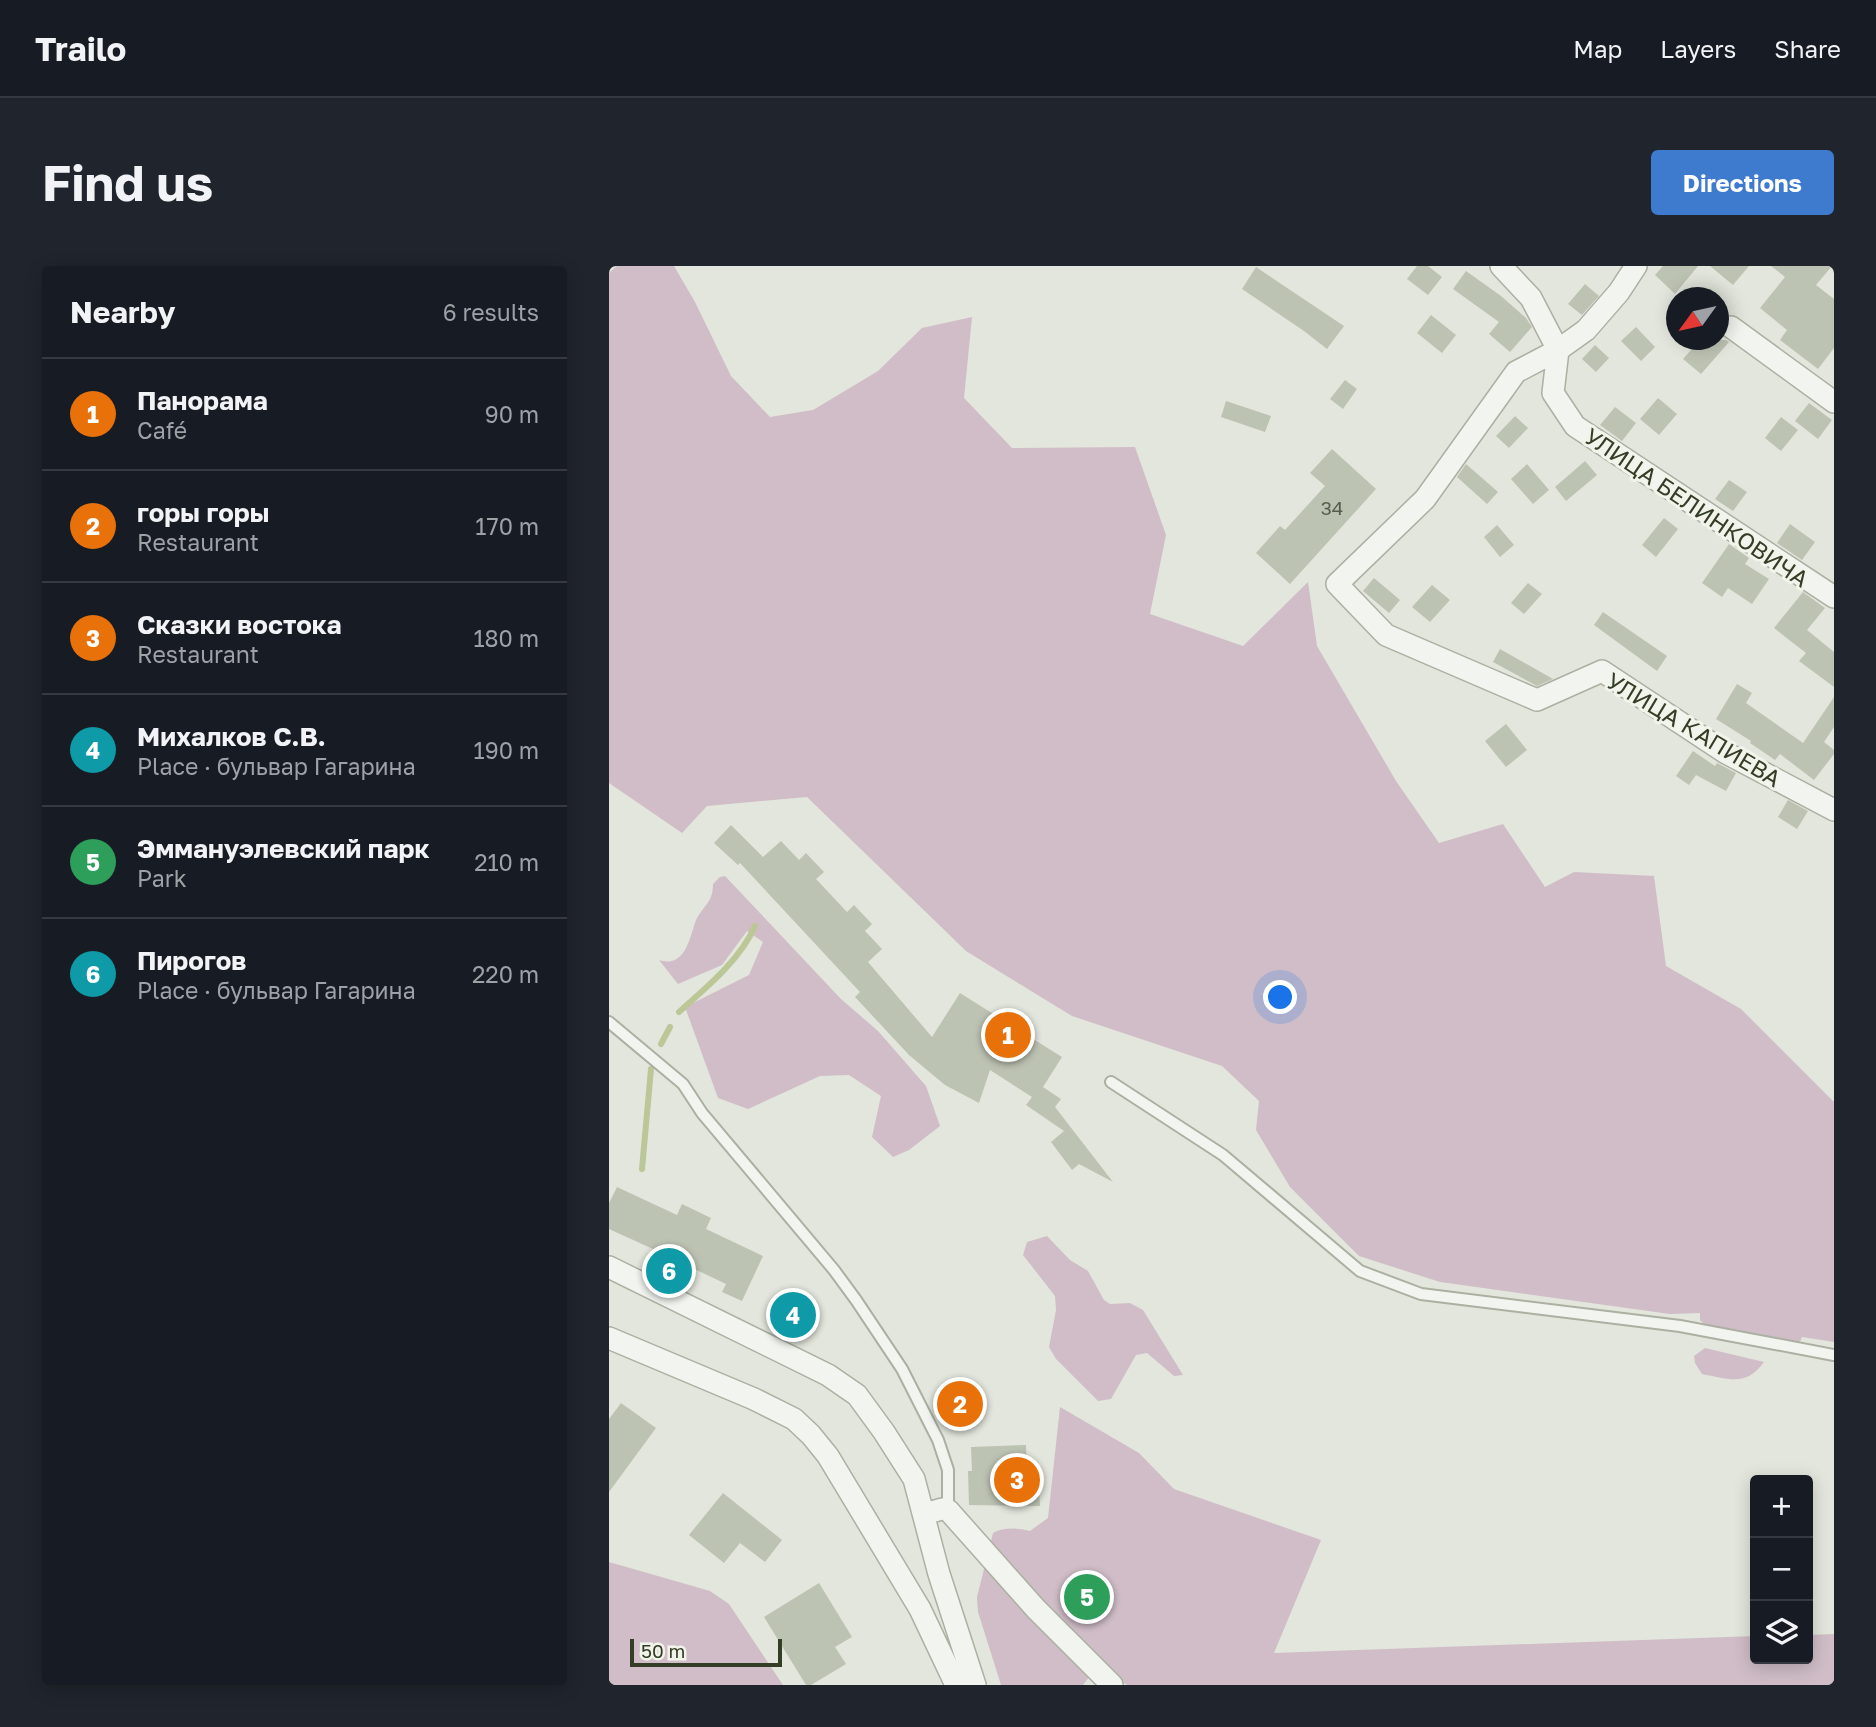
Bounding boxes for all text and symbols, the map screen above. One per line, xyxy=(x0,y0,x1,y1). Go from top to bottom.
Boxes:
text: Trailo xyxy=(35,29,126,68)
text: Map xyxy=(1573,34,1622,63)
text: Layers xyxy=(1660,34,1736,63)
text: Share xyxy=(1774,34,1841,63)
button: Directions xyxy=(1651,150,1834,215)
text: Find us xyxy=(42,153,213,212)
north arrow xyxy=(1666,287,1729,350)
text: Nearby xyxy=(70,294,175,330)
text: 6 results xyxy=(443,298,539,326)
text: Панорама xyxy=(137,385,268,416)
text: 1 xyxy=(87,400,99,428)
text: 90 m xyxy=(485,400,539,428)
text: Café xyxy=(137,416,187,444)
street label: УЛИЦА БЕЛИНКОВИЧА xyxy=(1580,421,1814,593)
house number: 34 xyxy=(1321,496,1343,519)
text: горы горы xyxy=(137,497,270,528)
text: 2 xyxy=(86,512,100,540)
text: 170 m xyxy=(475,512,539,540)
text: Restaurant xyxy=(137,528,259,556)
text: Сказки востока xyxy=(137,609,342,640)
text: 3 xyxy=(86,624,100,652)
text: 180 m xyxy=(473,624,539,652)
text: Restaurant xyxy=(137,640,259,668)
street label: УЛИЦА КАПИЕВА xyxy=(1602,666,1786,792)
text: Михалков С.В. xyxy=(137,721,326,752)
text: 4 xyxy=(86,736,100,764)
text: 190 m xyxy=(474,736,539,764)
text: Place · бульвар Гагарина xyxy=(137,752,416,780)
text: Эммануэлевский парк xyxy=(137,833,430,864)
text: 5 xyxy=(86,848,100,876)
text: 210 m xyxy=(474,848,539,876)
text: Park xyxy=(137,864,187,892)
text: Пирогов xyxy=(137,945,246,976)
text: 6 xyxy=(86,960,100,988)
text: 220 m xyxy=(472,960,539,988)
text: Place · бульвар Гагарина xyxy=(137,976,416,1004)
your location xyxy=(1263,980,1297,1014)
pin: 1 xyxy=(985,1009,1031,1061)
pin: 6 xyxy=(646,1245,692,1297)
pin: 4 xyxy=(770,1289,816,1341)
pin: 2 xyxy=(937,1378,983,1430)
pin: 3 xyxy=(994,1454,1040,1506)
map controls xyxy=(1750,1475,1813,1664)
button: + xyxy=(1750,1475,1813,1538)
button: − xyxy=(1750,1538,1813,1601)
pin: 5 xyxy=(1064,1571,1110,1623)
button: layers xyxy=(1750,1601,1813,1664)
scale bar xyxy=(630,1636,782,1668)
text: 50 m xyxy=(641,1639,685,1662)

